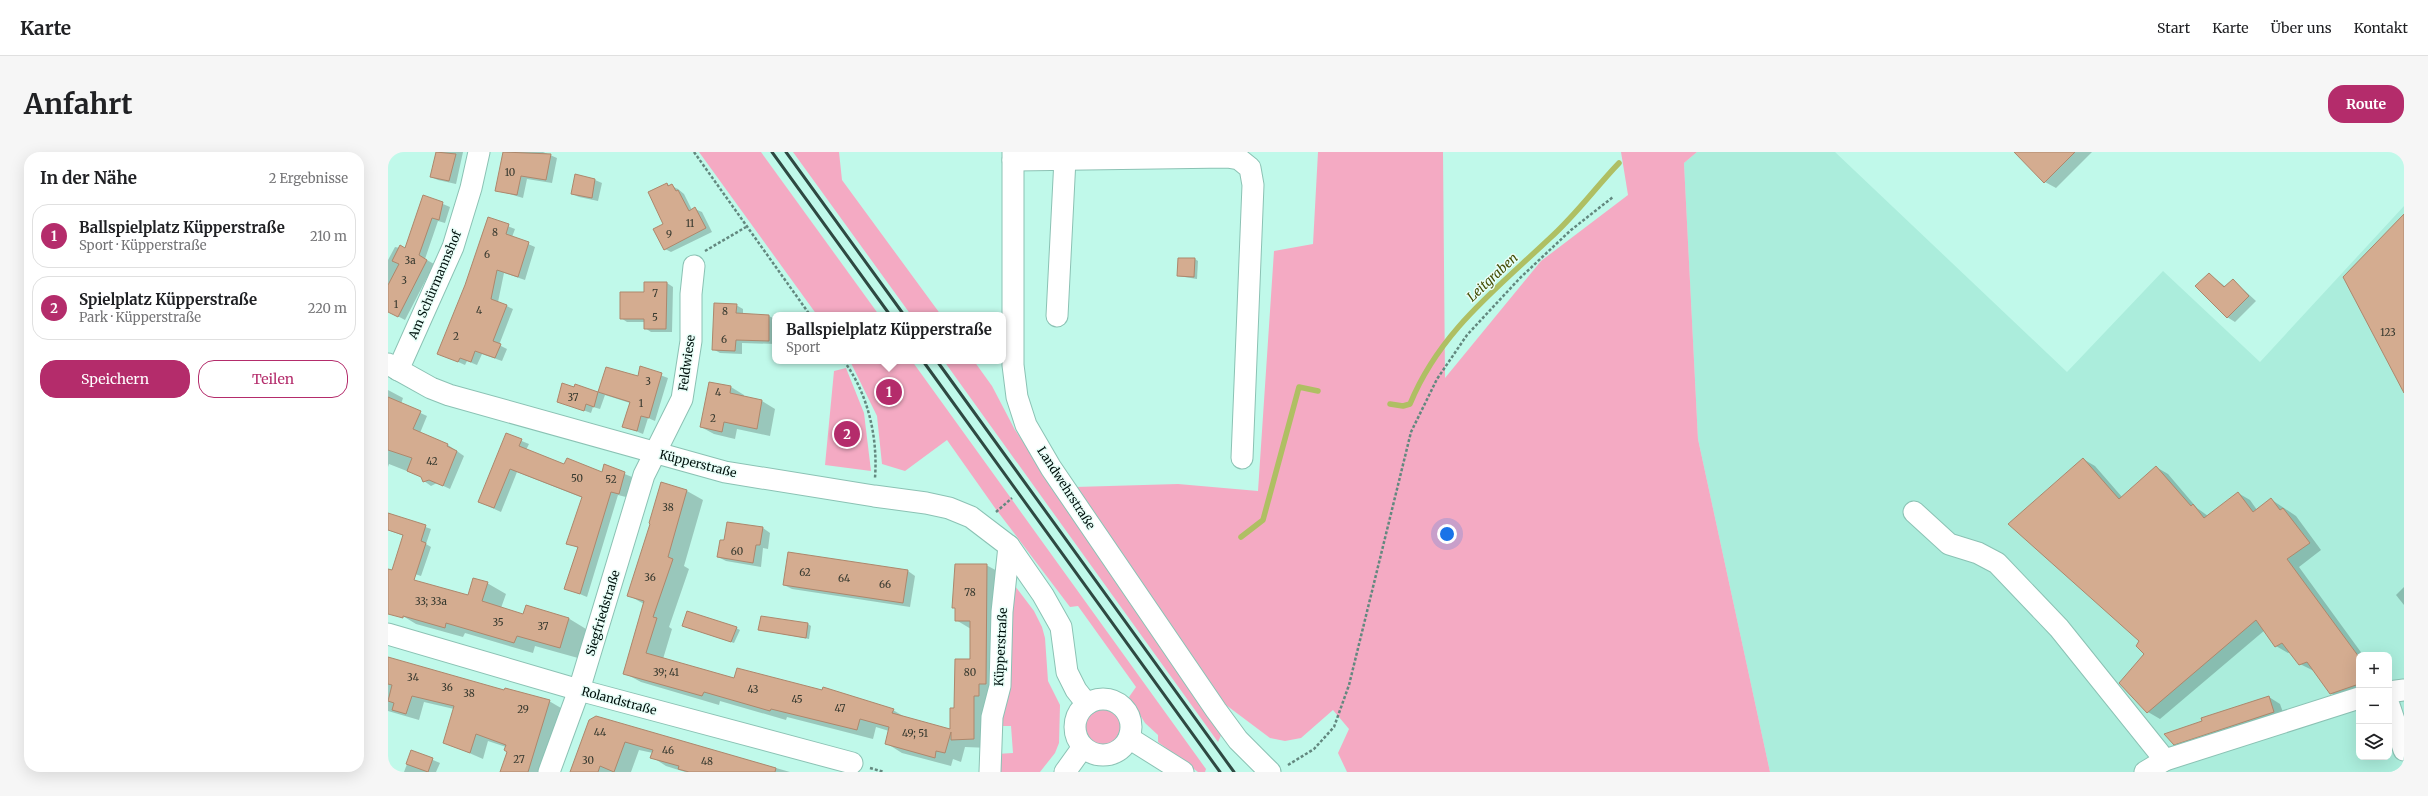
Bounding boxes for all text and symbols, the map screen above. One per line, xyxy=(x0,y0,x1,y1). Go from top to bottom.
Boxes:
text: Karte xyxy=(20,16,71,40)
text: Start xyxy=(2157,19,2190,37)
text: Karte xyxy=(2212,19,2249,37)
text: Über uns xyxy=(2271,19,2332,37)
text: Kontakt xyxy=(2354,19,2408,37)
button: Route xyxy=(2328,85,2404,123)
text: Anfahrt xyxy=(24,86,133,122)
house number: 10 xyxy=(505,166,515,179)
text: In der Nähe xyxy=(40,167,137,189)
text: 2 Ergebnisse xyxy=(269,170,348,187)
house number: 11 xyxy=(686,217,695,230)
text: Ballspielplatz Küpperstraße xyxy=(79,218,285,237)
house number: 8 xyxy=(492,226,498,239)
text: 1 xyxy=(51,228,57,245)
text: 210 m xyxy=(310,228,347,245)
street label: Am Schürmannshof xyxy=(405,228,464,342)
house number: 9 xyxy=(666,228,672,241)
text: Sport · Küpperstraße xyxy=(79,237,207,254)
house number: 6 xyxy=(484,248,490,261)
water label: Leitgraben xyxy=(1463,249,1521,305)
house number: 3a xyxy=(404,254,416,267)
house number: 3 xyxy=(401,274,407,287)
house number: 7 xyxy=(652,287,658,300)
text: Spielplatz Küpperstraße xyxy=(79,290,257,309)
house number: 1 xyxy=(394,298,399,311)
text: 2 xyxy=(50,300,58,317)
text: 220 m xyxy=(308,300,347,317)
house number: 4 xyxy=(476,304,482,317)
house number: 8 xyxy=(722,305,728,318)
text: Park · Küpperstraße xyxy=(79,309,201,326)
house number: 5 xyxy=(652,311,658,324)
popup xyxy=(772,312,1006,364)
text: Ballspielplatz Küpperstraße xyxy=(786,320,992,339)
house number: 123 xyxy=(2380,326,2396,339)
house number: 2 xyxy=(453,330,459,343)
house number: 6 xyxy=(721,333,727,346)
street label: Feldwiese xyxy=(675,334,698,392)
text: Sport xyxy=(786,339,820,356)
button: Speichern xyxy=(40,360,190,398)
button: Teilen xyxy=(198,360,348,398)
house number: 3 xyxy=(645,375,651,388)
pin: 1 xyxy=(876,377,902,407)
house number: 4 xyxy=(715,386,721,399)
house number: 37 xyxy=(567,391,579,404)
house number: 1 xyxy=(639,397,644,410)
house number: 2 xyxy=(710,412,716,425)
pin: 2 xyxy=(834,419,860,449)
street label: Landwehrstraße xyxy=(1034,444,1099,532)
street label: Küpperstraße xyxy=(658,447,738,480)
house number: 42 xyxy=(426,455,438,468)
house number: 50 xyxy=(571,472,583,485)
house number: 52 xyxy=(605,473,617,486)
house number: 38 xyxy=(662,501,674,514)
your location xyxy=(1437,524,1457,544)
house number: 60 xyxy=(731,545,743,558)
house number: 62 xyxy=(799,566,811,579)
street label: Siegfriedstraße xyxy=(582,568,623,658)
house number: 36 xyxy=(644,571,656,584)
house number: 64 xyxy=(838,572,850,585)
house number: 66 xyxy=(879,578,891,591)
house number: 78 xyxy=(964,586,976,599)
house number: 33; 33a xyxy=(415,595,448,608)
street label: Küpperstraße xyxy=(991,607,1010,687)
house number: 35 xyxy=(492,616,504,629)
house number: 37 xyxy=(537,620,549,633)
map controls xyxy=(2356,652,2392,760)
button: + xyxy=(2356,652,2392,688)
house number: 39; 41 xyxy=(653,666,680,679)
house number: 80 xyxy=(964,666,976,679)
house number: 34 xyxy=(407,671,419,684)
house number: 36 xyxy=(441,681,453,694)
street label: Rolandstraße xyxy=(580,683,658,718)
house number: 43 xyxy=(747,683,759,696)
house number: 38 xyxy=(463,687,475,700)
button: − xyxy=(2356,688,2392,724)
house number: 45 xyxy=(791,693,803,706)
house number: 47 xyxy=(835,702,846,715)
house number: 29 xyxy=(517,703,529,716)
button: layers xyxy=(2356,724,2392,760)
house number: 44 xyxy=(594,726,606,739)
house number: 49; 51 xyxy=(902,727,929,740)
house number: 46 xyxy=(662,744,674,757)
house number: 27 xyxy=(513,753,525,766)
house number: 30 xyxy=(582,754,594,767)
house number: 48 xyxy=(701,755,713,768)

